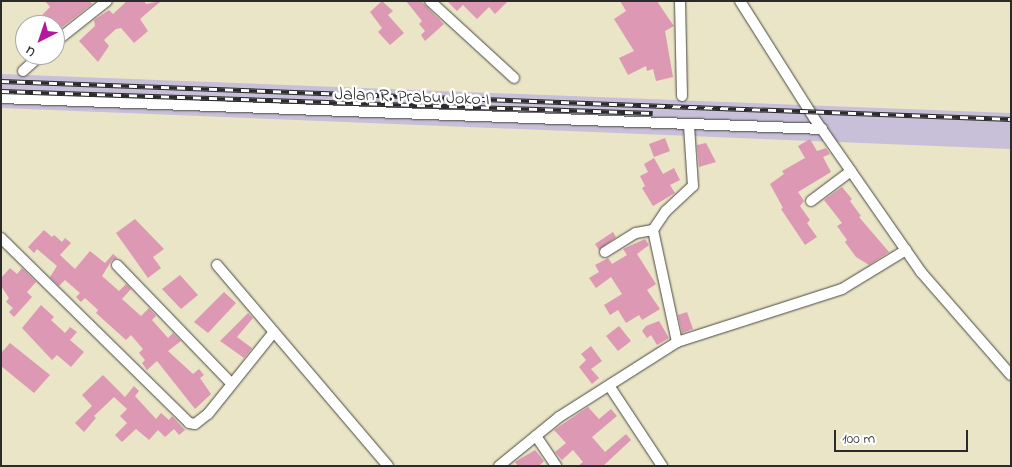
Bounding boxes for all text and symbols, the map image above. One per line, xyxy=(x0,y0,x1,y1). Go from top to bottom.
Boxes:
north arrow xyxy=(15,15,65,65)
text: U xyxy=(20,40,41,62)
street label: Jalan R. Prabu Joko I xyxy=(334,84,490,112)
scale bar xyxy=(837,420,971,452)
text: 100 m xyxy=(842,428,875,450)

